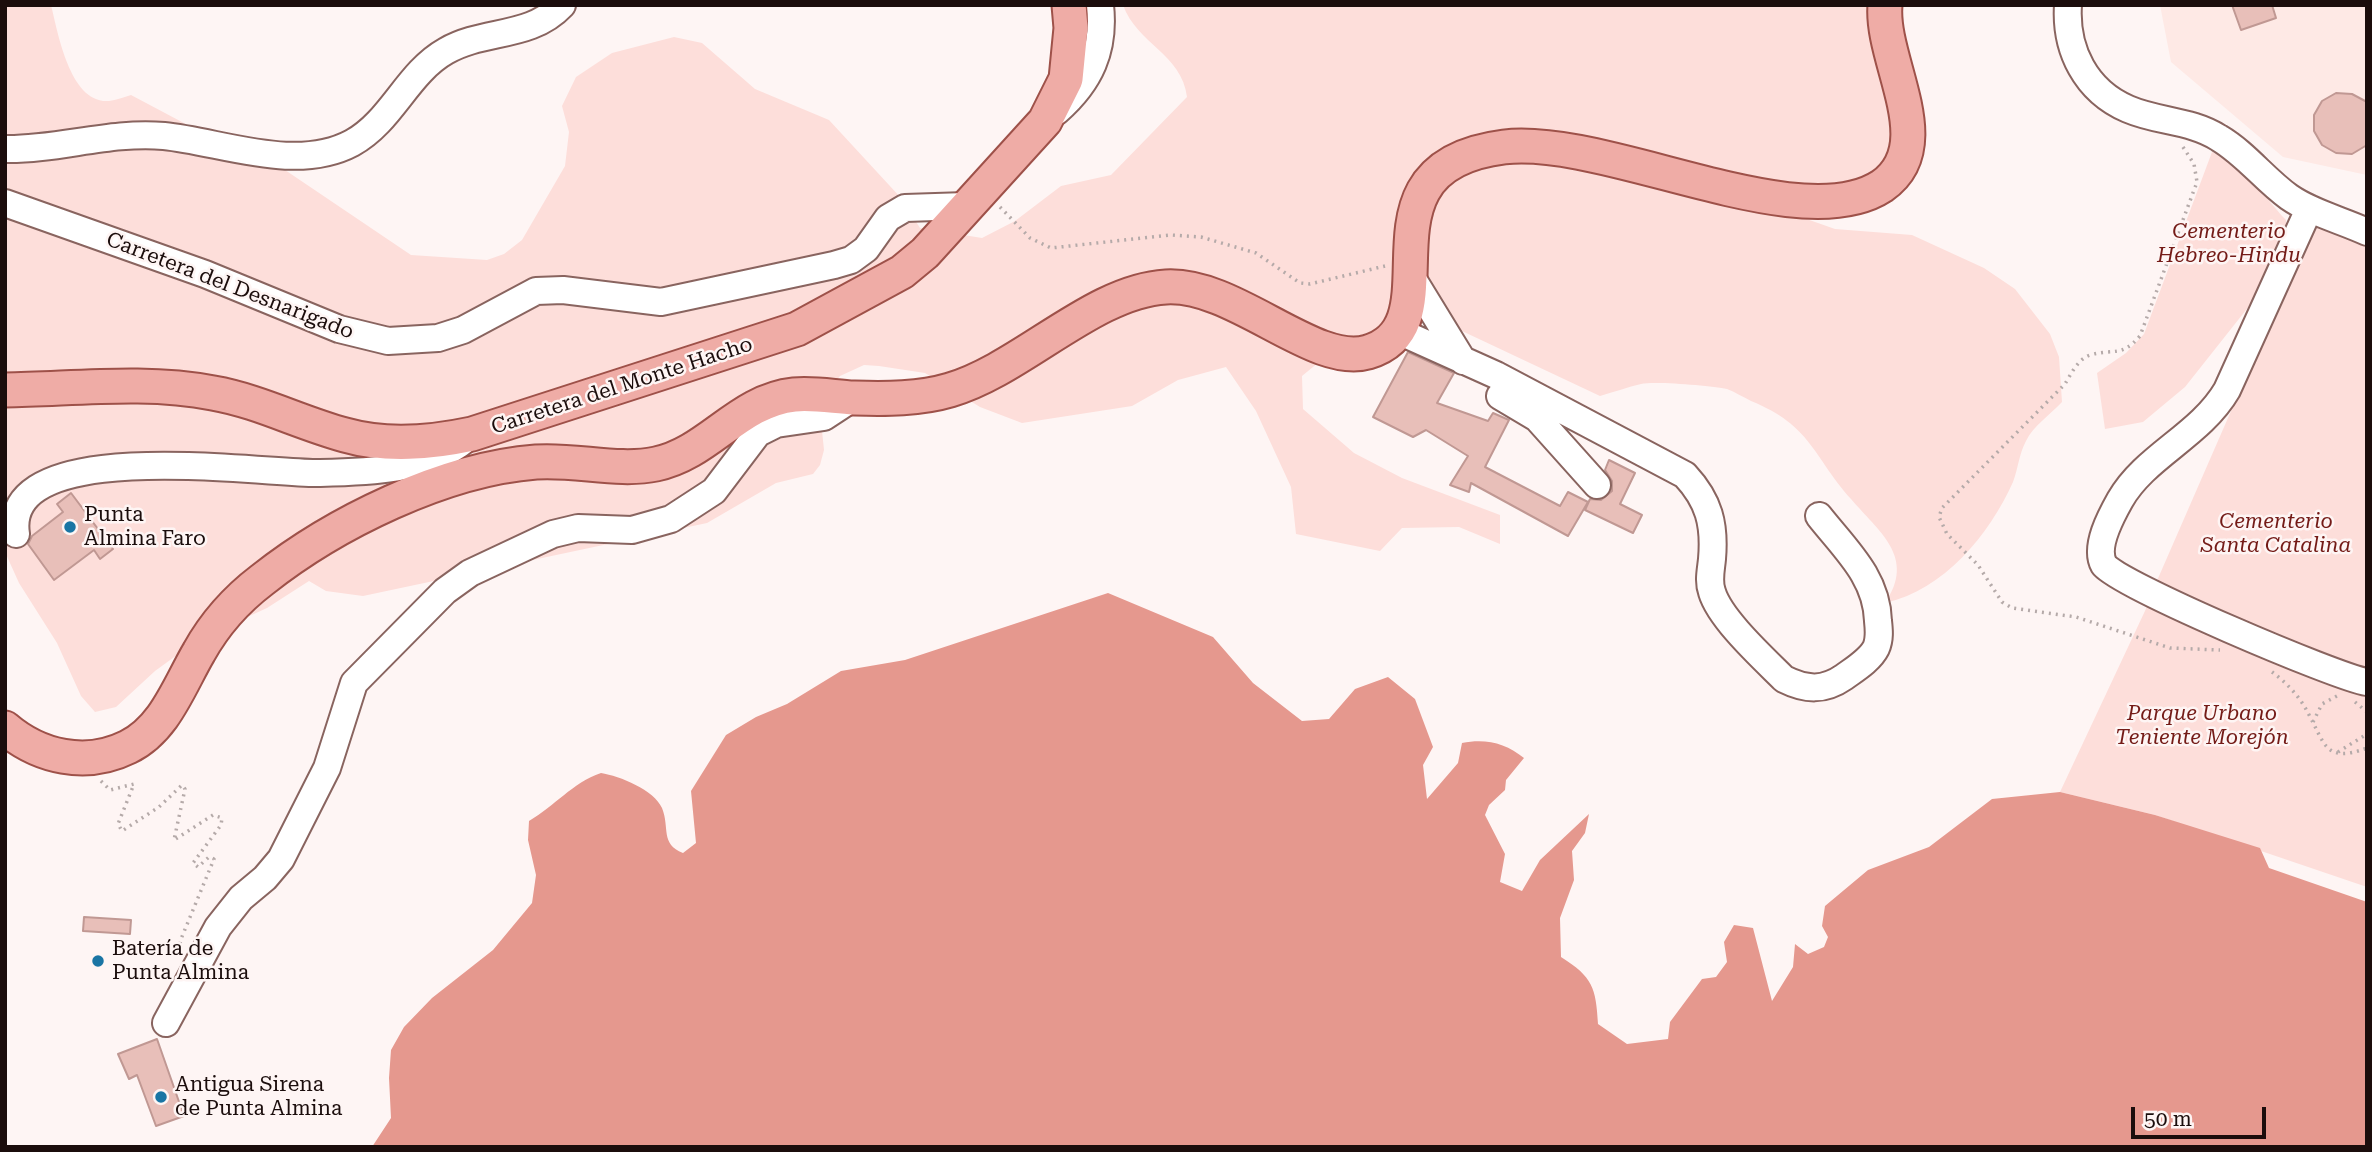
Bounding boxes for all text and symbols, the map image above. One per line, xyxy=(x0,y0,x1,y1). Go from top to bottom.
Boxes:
park label: Cementerio Hebreo-Hindu xyxy=(2157,219,2301,269)
street label: Carretera del Desnarigado xyxy=(103,227,357,345)
street label: Carretera del Monte Hacho xyxy=(488,332,756,440)
place label: Punta Almina Faro xyxy=(84,502,206,552)
park label: Cementerio Santa Catalina xyxy=(2201,509,2351,559)
marker: Punta Almina Faro xyxy=(62,519,78,535)
park label: Parque Urbano Teniente Morejón xyxy=(2115,701,2289,751)
place label: Batería de Punta Almina xyxy=(112,936,249,986)
marker: Batería de Punta Almina xyxy=(90,953,106,969)
place label: Antigua Sirena de Punta Almina xyxy=(175,1072,342,1122)
marker: Antigua Sirena de Punta Almina xyxy=(153,1089,169,1105)
scale bar xyxy=(2134,1092,2269,1136)
text: 50 m xyxy=(2144,1107,2192,1131)

